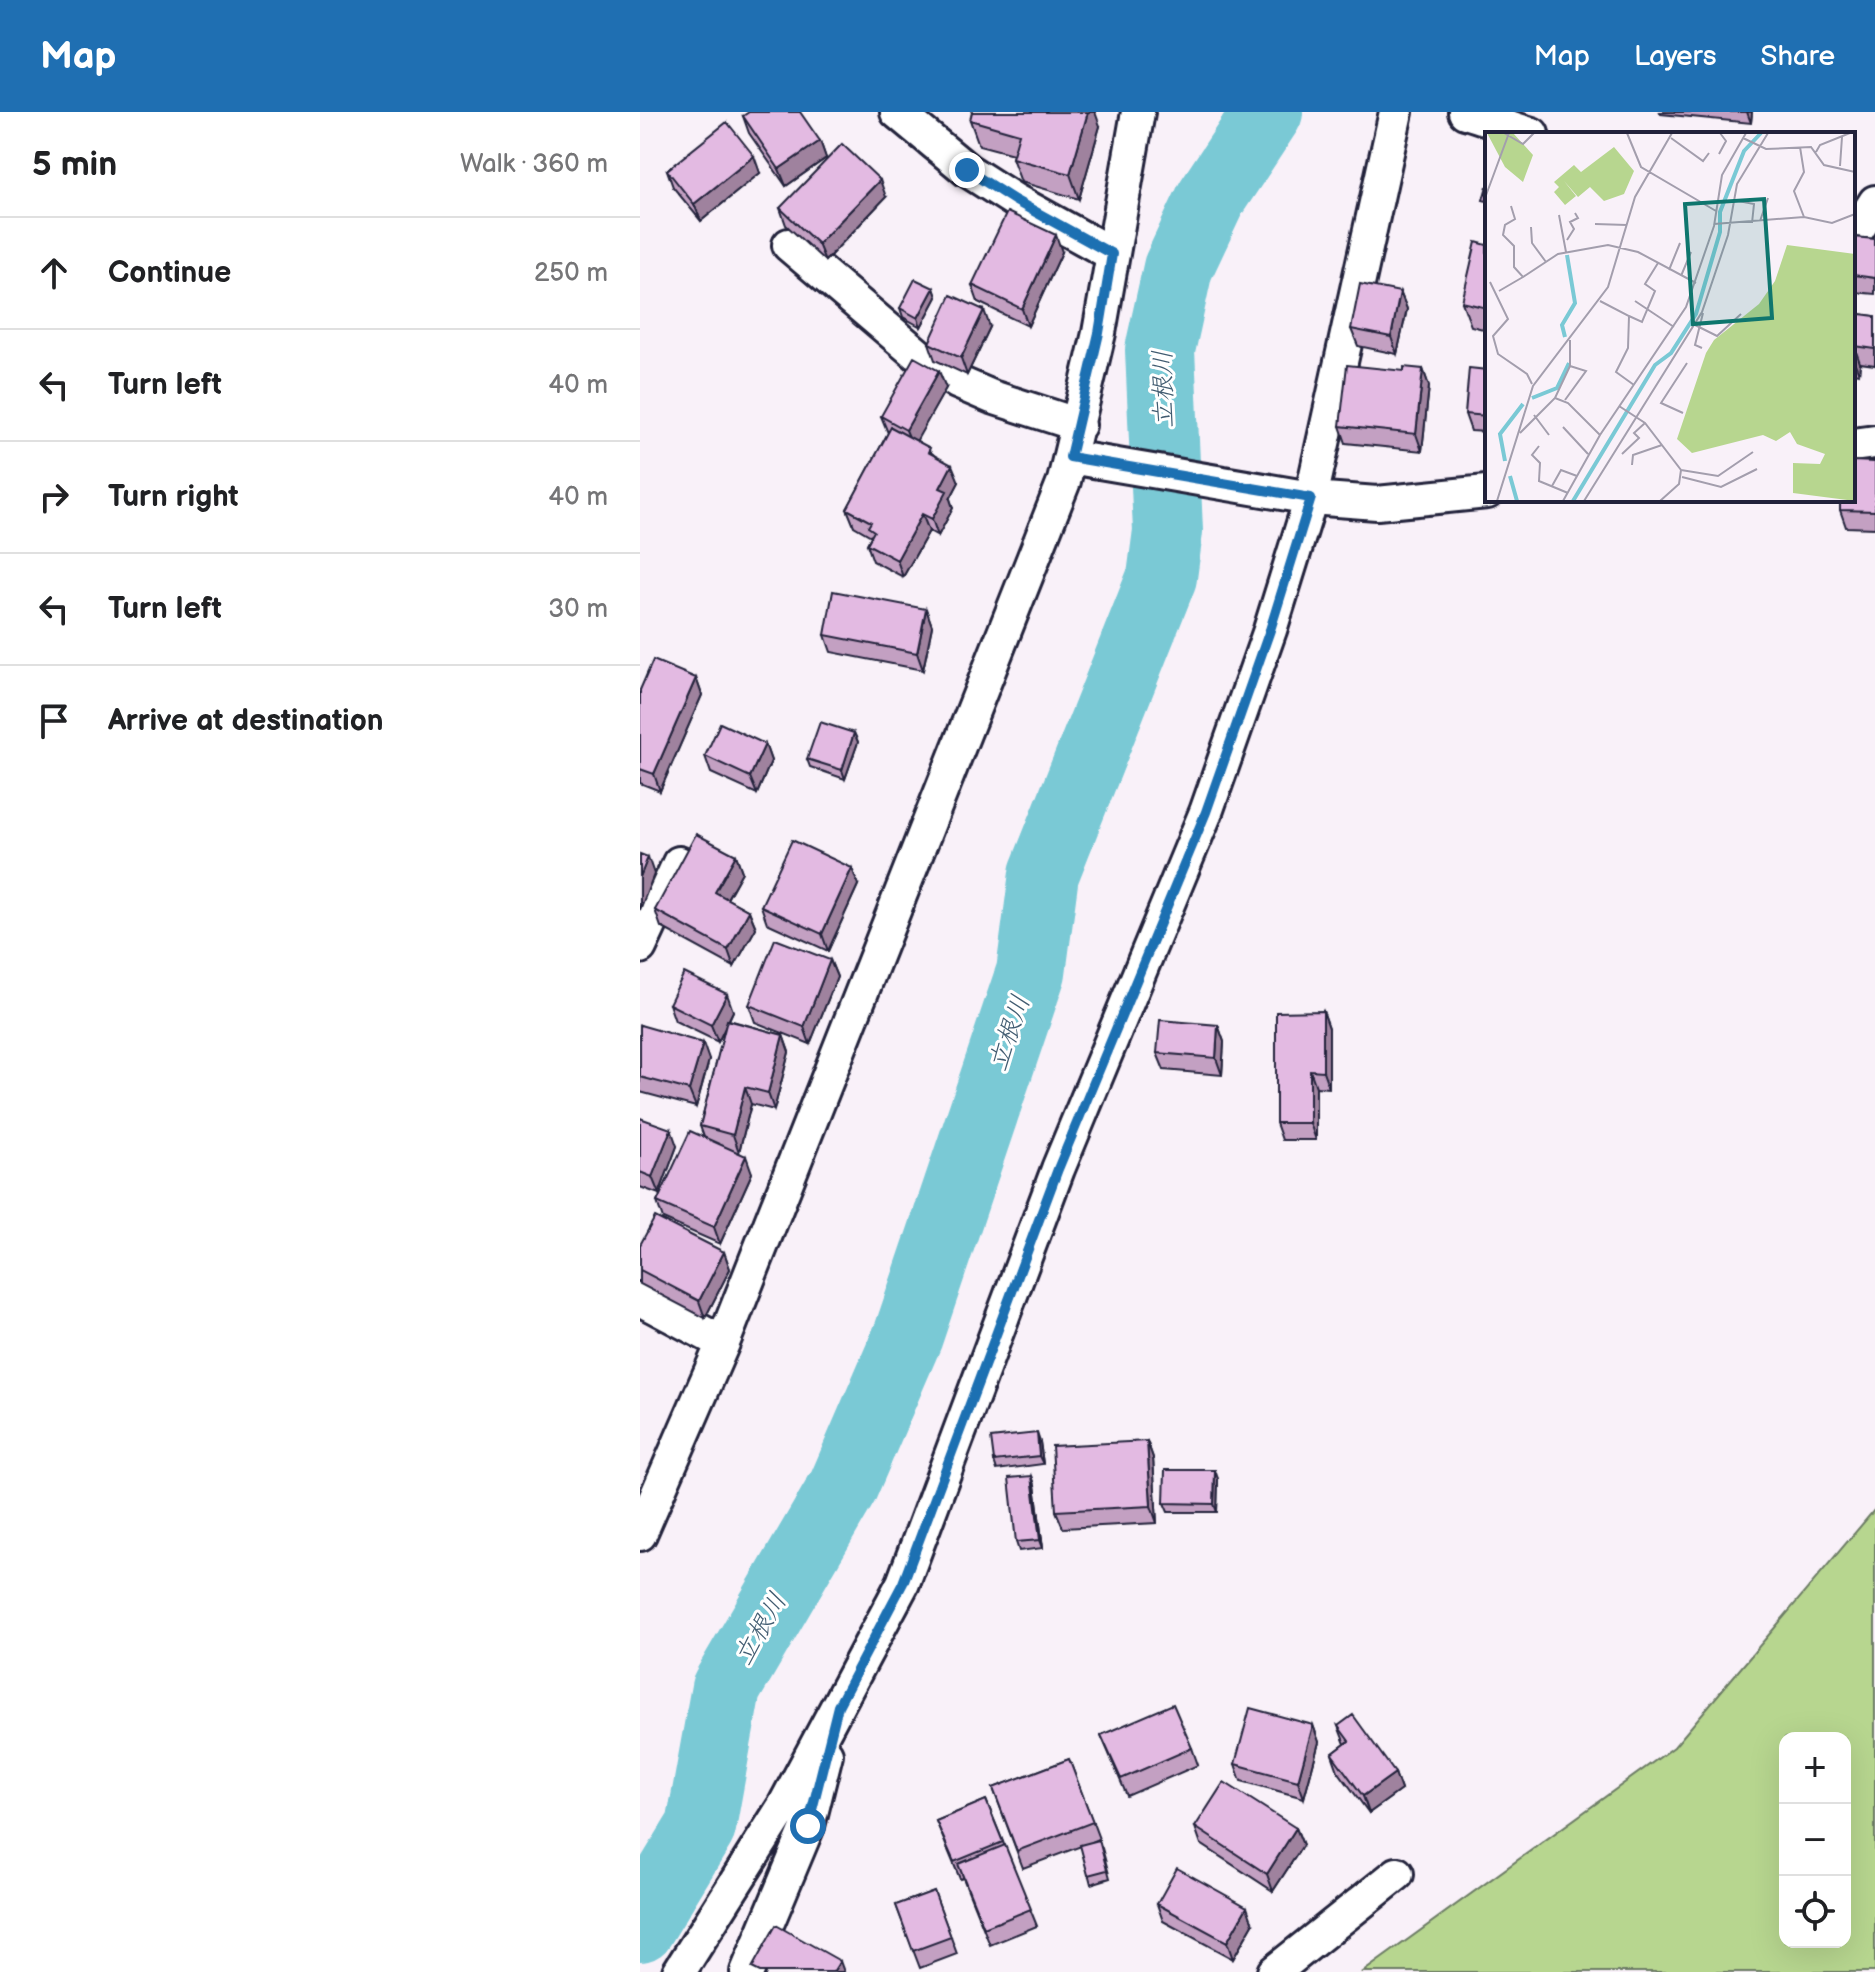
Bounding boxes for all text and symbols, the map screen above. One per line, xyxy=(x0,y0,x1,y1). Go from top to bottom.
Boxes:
text: Map xyxy=(40,34,116,79)
text: Map xyxy=(1534,40,1590,73)
text: Layers xyxy=(1634,40,1717,73)
text: Share xyxy=(1761,40,1835,73)
inset map xyxy=(1485,132,1855,502)
text: 5 min xyxy=(32,144,117,185)
text: Walk · 360 m xyxy=(460,149,608,180)
route end xyxy=(949,152,985,188)
icon: ahead xyxy=(32,251,76,295)
text: Continue xyxy=(108,255,231,291)
text: 250 m xyxy=(534,258,608,289)
water label: 立根川 xyxy=(1148,350,1180,428)
icon: left xyxy=(32,363,76,407)
text: Turn left xyxy=(108,367,222,403)
text: 40 m xyxy=(548,370,608,401)
icon: right xyxy=(32,475,76,519)
text: Turn right xyxy=(108,479,239,515)
text: 40 m xyxy=(548,482,608,513)
icon: left xyxy=(32,587,76,631)
text: Turn left xyxy=(108,591,222,627)
text: 30 m xyxy=(548,594,608,625)
icon: arrive xyxy=(32,699,76,743)
text: Arrive at destination xyxy=(108,703,384,739)
water label: 立根川 xyxy=(983,991,1037,1075)
water label: 立根川 xyxy=(728,1587,794,1671)
map controls xyxy=(1779,1732,1851,1948)
button: + xyxy=(1779,1732,1851,1804)
button: − xyxy=(1779,1804,1851,1876)
route start xyxy=(790,1808,826,1844)
button: locate xyxy=(1779,1876,1851,1948)

